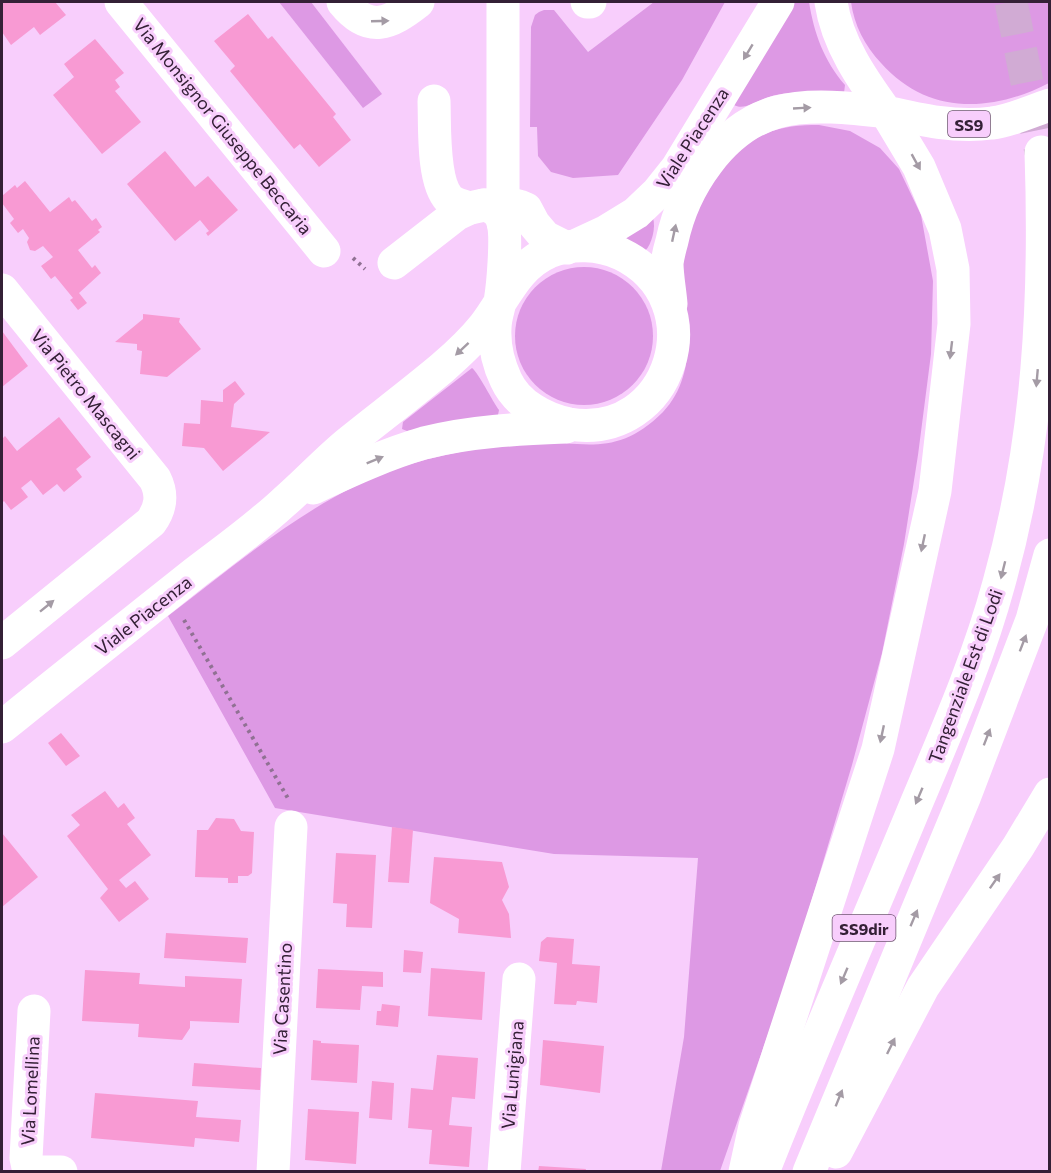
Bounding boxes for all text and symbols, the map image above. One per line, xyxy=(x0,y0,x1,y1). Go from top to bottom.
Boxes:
street label: Via Monsignor Giuseppe Beccaria xyxy=(129,13,317,239)
one-way arrow xyxy=(370,16,389,25)
one-way arrow xyxy=(742,44,753,60)
street label: Viale Piacenza xyxy=(651,83,733,193)
one-way arrow xyxy=(792,104,811,113)
road number: SS9 xyxy=(948,111,990,137)
one-way arrow xyxy=(911,154,921,171)
one-way arrow xyxy=(669,224,679,242)
street label: Via Pietro Mascagni xyxy=(27,324,145,464)
one-way arrow xyxy=(946,341,956,360)
one-way arrow xyxy=(455,342,470,355)
one-way arrow xyxy=(1033,369,1042,388)
one-way arrow xyxy=(366,455,384,464)
one-way arrow xyxy=(918,534,928,552)
one-way arrow xyxy=(997,561,1007,579)
street label: Viale Piacenza xyxy=(90,571,196,659)
street label: Tangenziale Est di Lodi xyxy=(923,586,1007,766)
one-way arrow xyxy=(39,600,55,613)
one-way arrow xyxy=(1018,634,1028,652)
one-way arrow xyxy=(876,724,886,743)
one-way arrow xyxy=(983,728,993,746)
one-way arrow xyxy=(914,788,924,806)
one-way arrow xyxy=(989,873,1001,889)
one-way arrow xyxy=(909,908,919,926)
road number: SS9dir xyxy=(832,915,896,941)
street label: Via Casentino xyxy=(268,942,296,1056)
one-way arrow xyxy=(839,967,848,985)
street label: Via Lunigiana xyxy=(496,1020,528,1130)
street label: Via Lomellina xyxy=(16,1036,44,1146)
one-way arrow xyxy=(886,1037,896,1054)
one-way arrow xyxy=(835,1089,844,1107)

